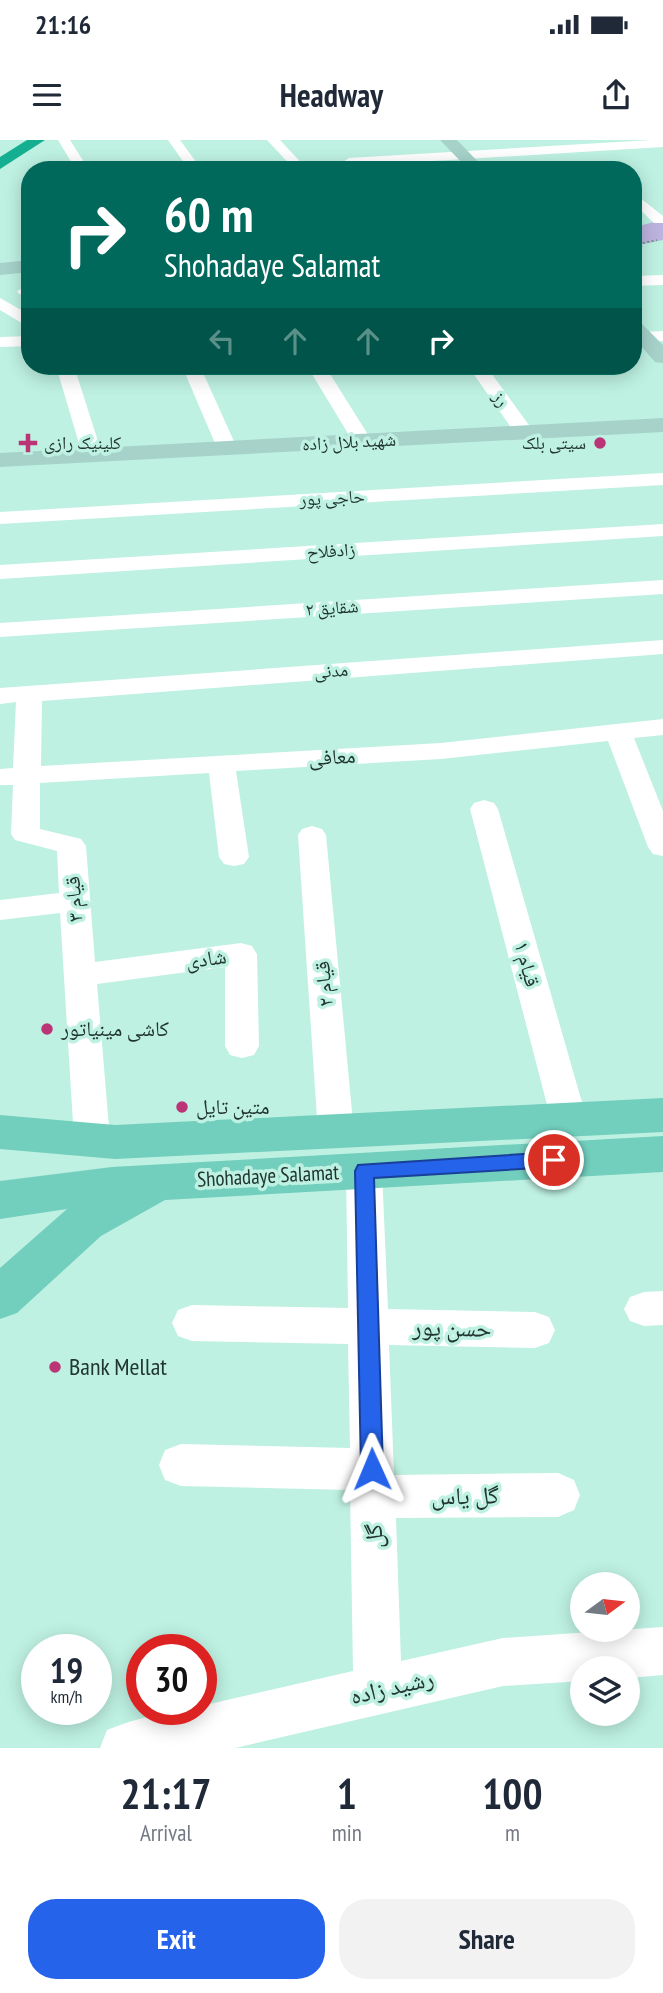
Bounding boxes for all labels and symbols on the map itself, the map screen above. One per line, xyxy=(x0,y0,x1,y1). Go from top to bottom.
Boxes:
street label: رز xyxy=(487,386,515,411)
street label: شهید بلال زاده xyxy=(301,428,397,455)
place label: کلینیک رازی xyxy=(44,431,122,454)
place label: سیتی بلک xyxy=(522,431,586,454)
marker: کلینیک رازی xyxy=(18,433,38,453)
marker: سیتی بلک xyxy=(592,435,608,451)
street label: حاجی پور xyxy=(298,484,365,511)
street label: زادفلاح xyxy=(306,537,356,565)
street label: شقایق ۲ xyxy=(305,594,359,621)
street label: مدنی xyxy=(313,658,349,683)
street label: معافی xyxy=(308,742,356,771)
street label: قیام ۳ xyxy=(58,875,90,923)
street label: قیام ۱ xyxy=(508,938,546,990)
street label: شادی xyxy=(184,942,228,975)
street label: قیام ۲ xyxy=(308,960,340,1008)
place label: کاشی مینیاتور xyxy=(60,1015,169,1042)
marker: کاشی مینیاتور xyxy=(39,1021,55,1037)
place label: متین تایل xyxy=(196,1093,270,1120)
marker: متین تایل xyxy=(174,1099,190,1115)
pin xyxy=(524,1130,584,1190)
street label: Shohadaye Salamat xyxy=(196,1158,340,1193)
street label: حسن پور xyxy=(411,1311,492,1344)
place label: Bank Mellat xyxy=(69,1351,167,1382)
marker: Bank Mellat xyxy=(47,1359,63,1375)
position arrow xyxy=(335,1432,409,1506)
street label: گل یاس xyxy=(431,1479,499,1512)
street label: گل xyxy=(358,1524,389,1548)
north arrow xyxy=(570,1572,640,1642)
speed limit sign: 30 xyxy=(126,1634,217,1725)
street label: رشید زاده xyxy=(347,1662,437,1711)

